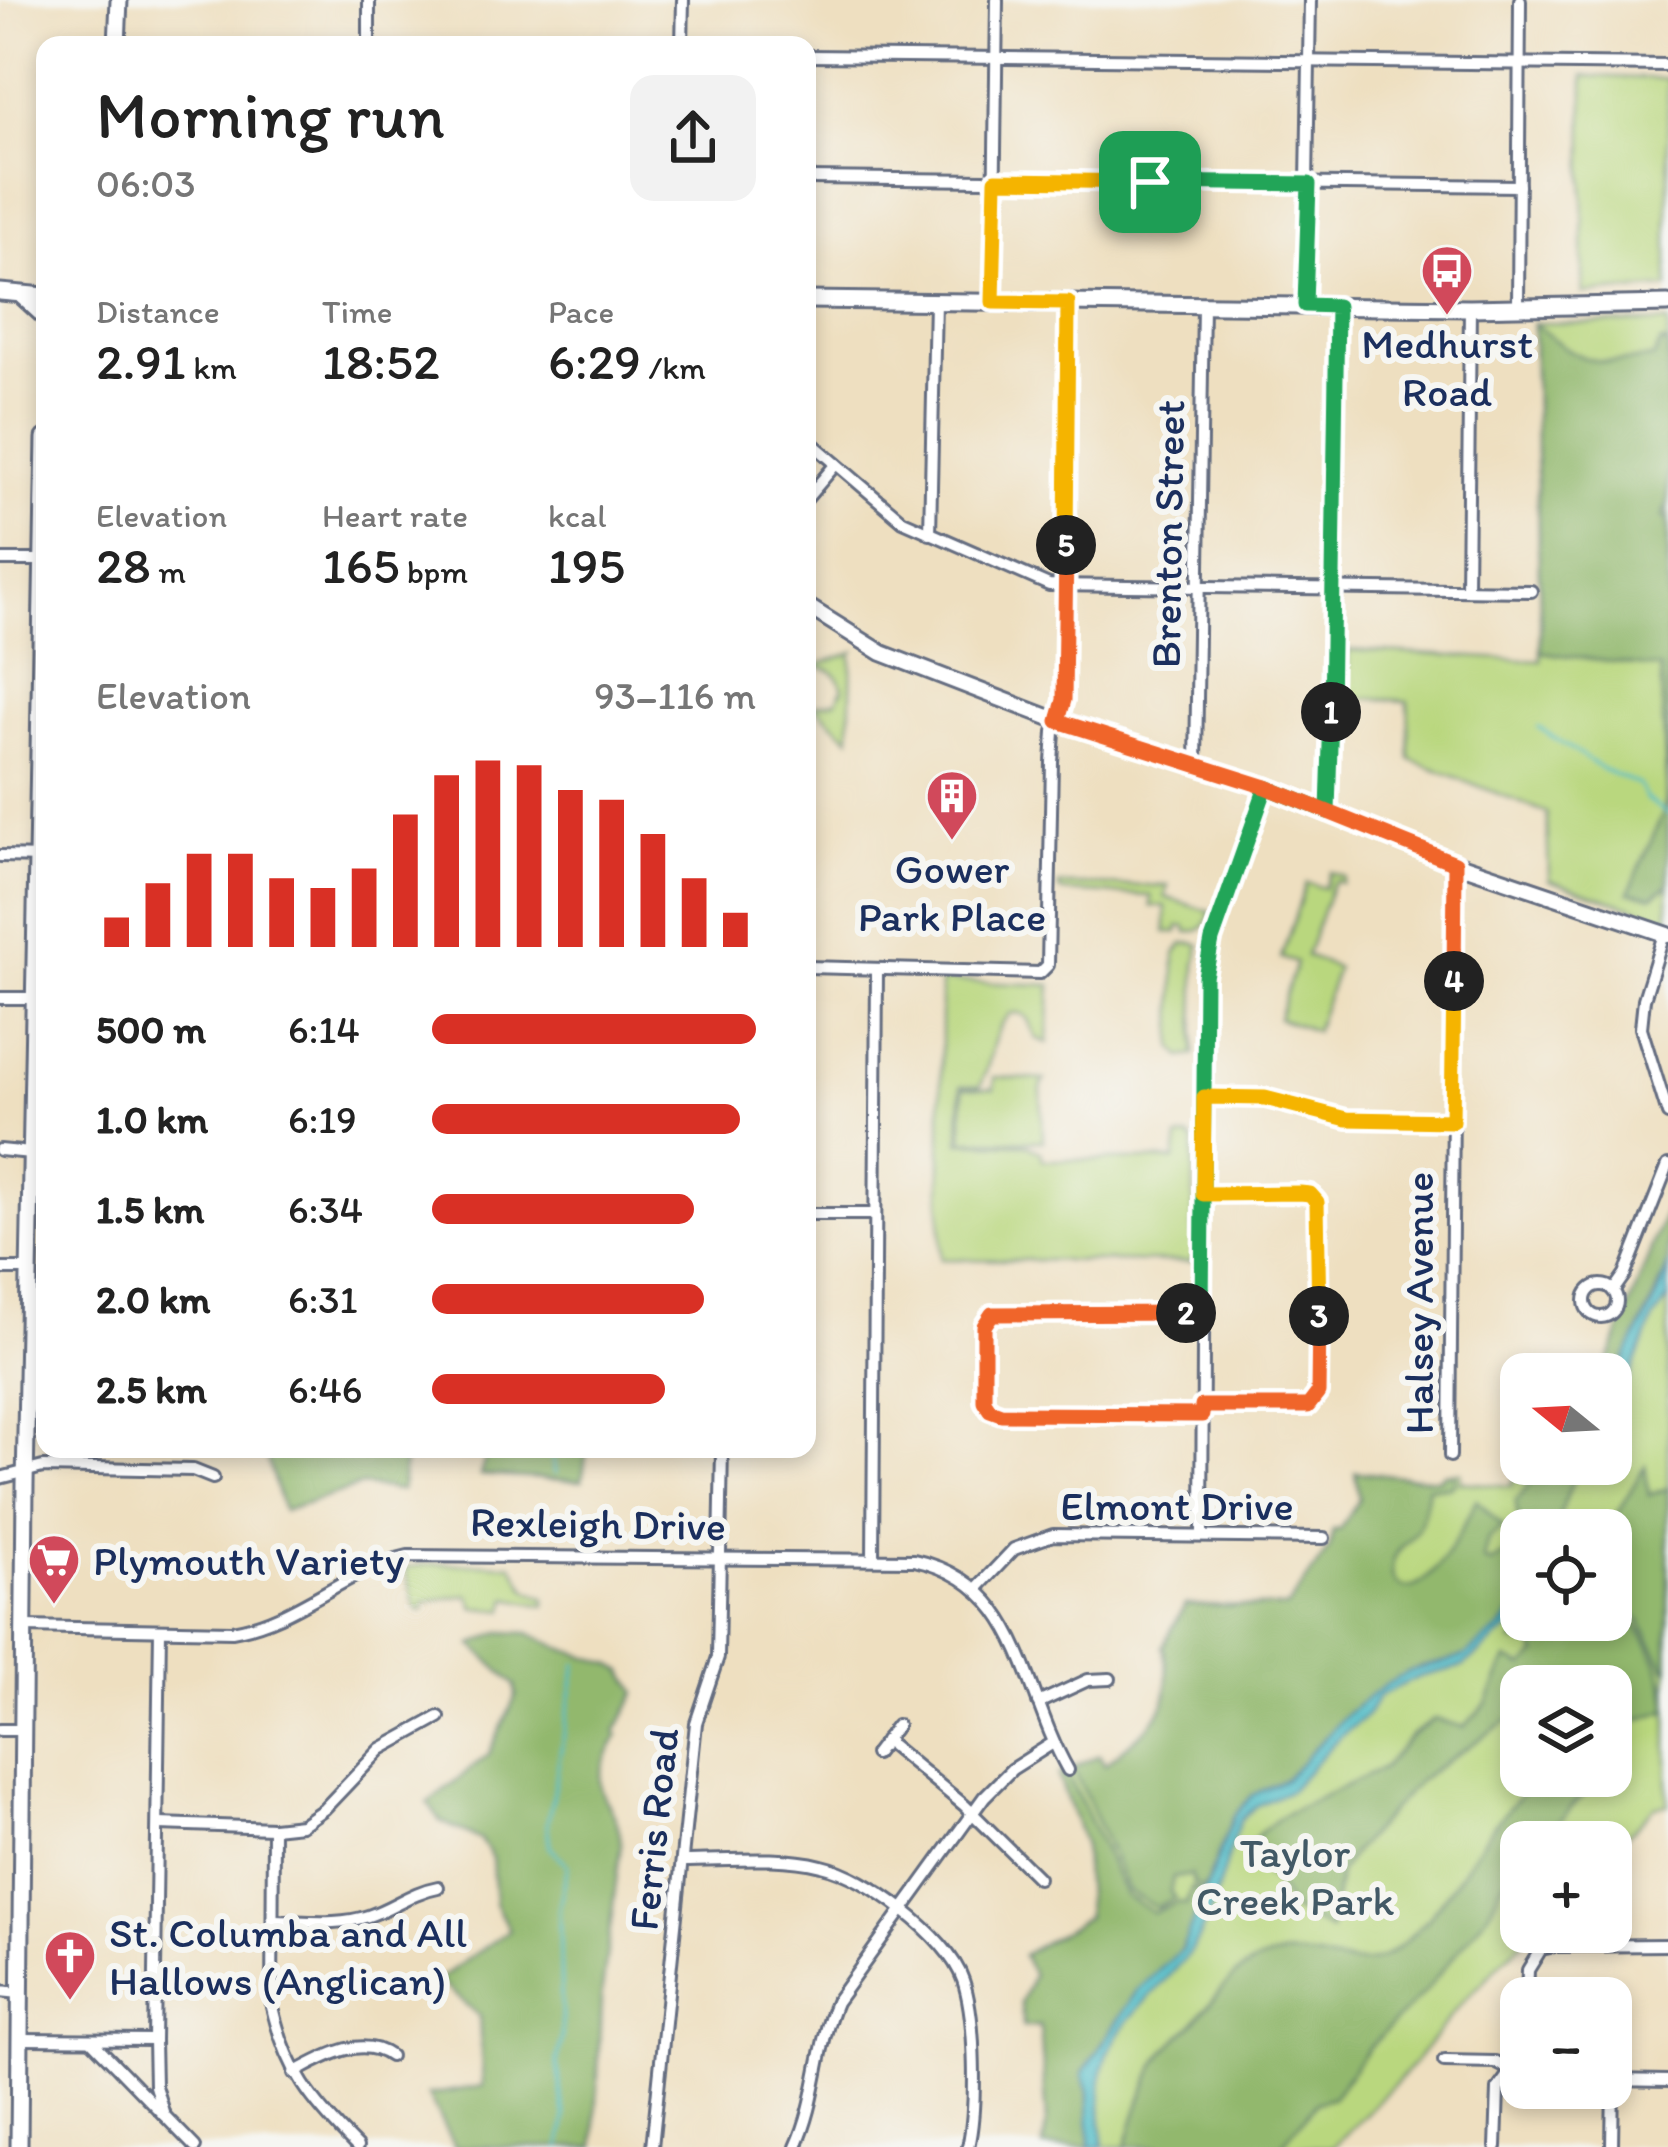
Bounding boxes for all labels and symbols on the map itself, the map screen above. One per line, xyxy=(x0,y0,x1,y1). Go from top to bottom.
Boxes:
pin xyxy=(1099,131,1201,233)
bus stop icon: Medhurst Road xyxy=(1419,243,1475,317)
place label: Medhurst Road xyxy=(1361,318,1533,417)
street label: Brenton Street xyxy=(1140,399,1195,669)
pin: 5 xyxy=(1036,515,1096,575)
pin: 1 xyxy=(1301,682,1361,742)
building icon: Gower Park Place xyxy=(924,768,980,842)
place label: Gower Park Place xyxy=(858,843,1046,942)
pin: 4 xyxy=(1424,951,1484,1011)
street label: Halsey Avenue xyxy=(1393,1172,1444,1434)
pin: 2 xyxy=(1156,1283,1216,1343)
pin: 3 xyxy=(1289,1286,1349,1346)
north arrow xyxy=(1500,1353,1632,1485)
street label: Elmont Drive xyxy=(1060,1480,1294,1531)
street label: Rexleigh Drive xyxy=(470,1496,726,1551)
supermarket icon: Plymouth Variety xyxy=(26,1532,82,1606)
place label: Plymouth Variety xyxy=(93,1535,405,1586)
street label: Ferris Road xyxy=(617,1725,689,1933)
park label: Taylor Creek Park xyxy=(1196,1827,1394,1926)
place label: St. Columba and All Hallows (Anglican) xyxy=(109,1907,467,2006)
church icon: St. Columba and All Hallows (Anglican) xyxy=(42,1928,98,2002)

